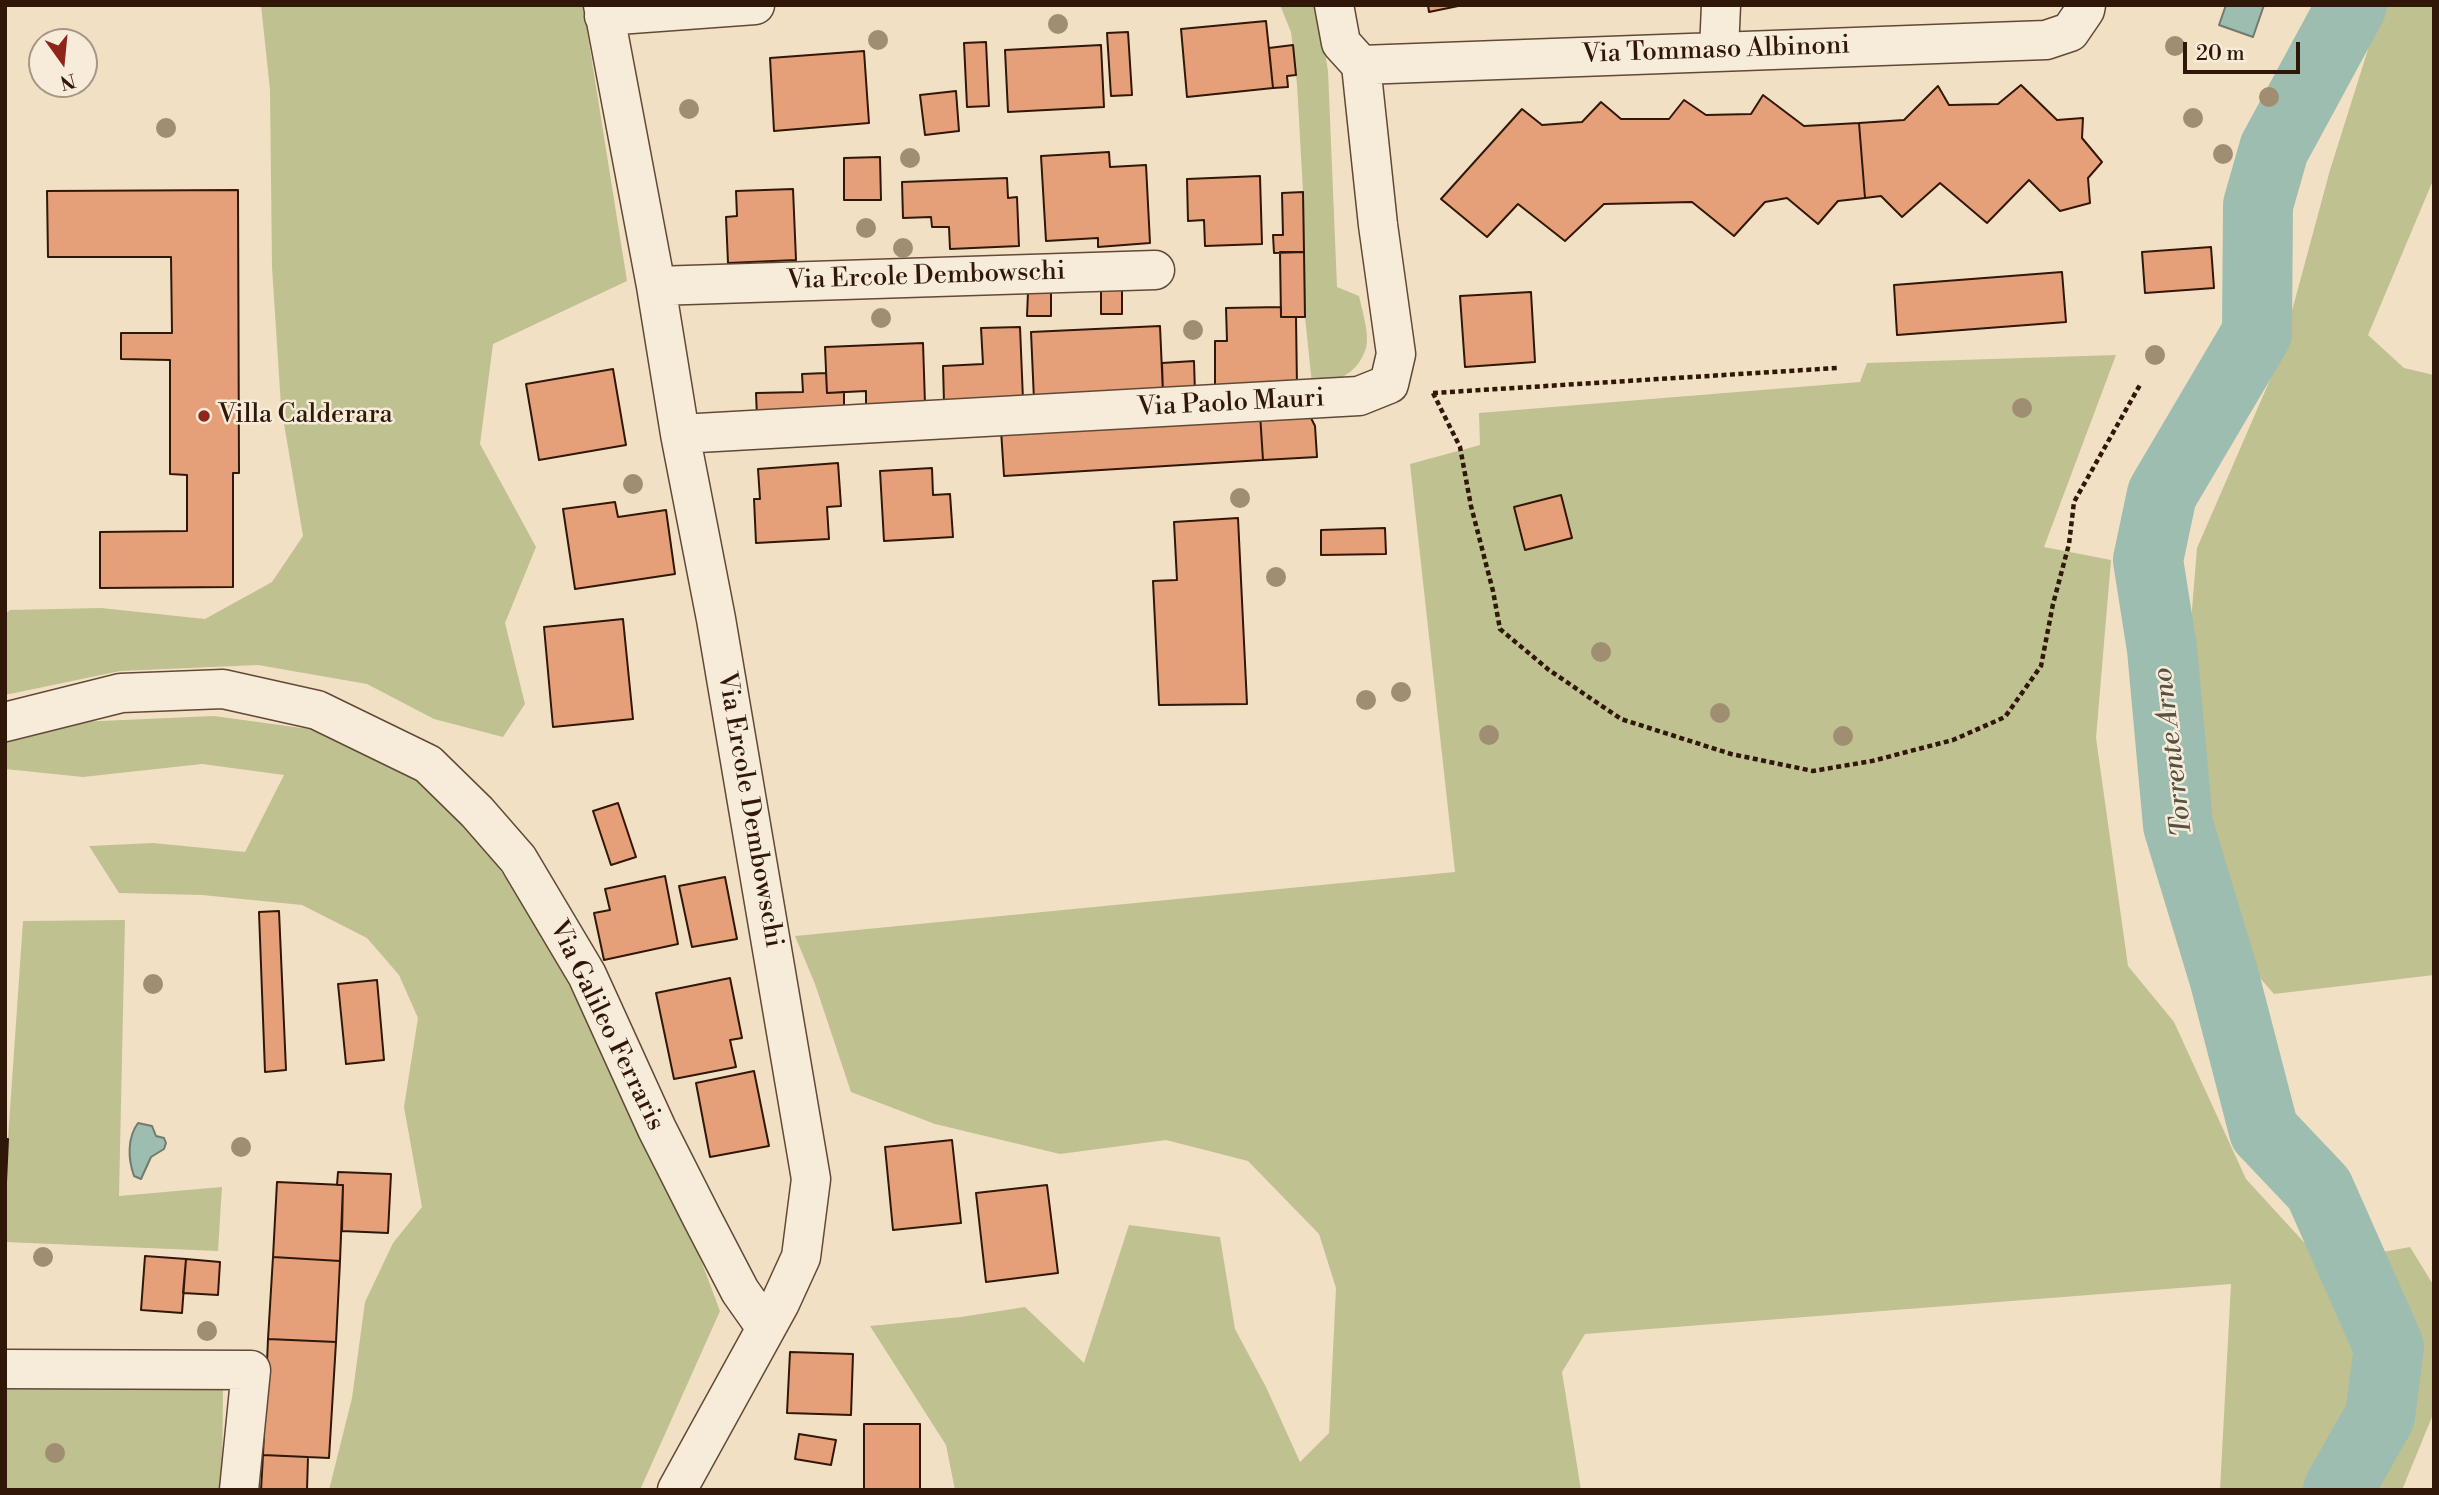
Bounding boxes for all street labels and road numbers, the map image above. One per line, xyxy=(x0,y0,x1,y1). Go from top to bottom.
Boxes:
street label: Via Tommaso Albinoni xyxy=(1582,31,1850,71)
street label: Via Ercole Dembowschi xyxy=(786,257,1066,297)
street label: Via Paolo Mauri xyxy=(1137,384,1325,424)
street label: Via Ercole Dembowschi xyxy=(709,670,789,950)
street label: Via Galileo Ferraris xyxy=(542,916,670,1136)

